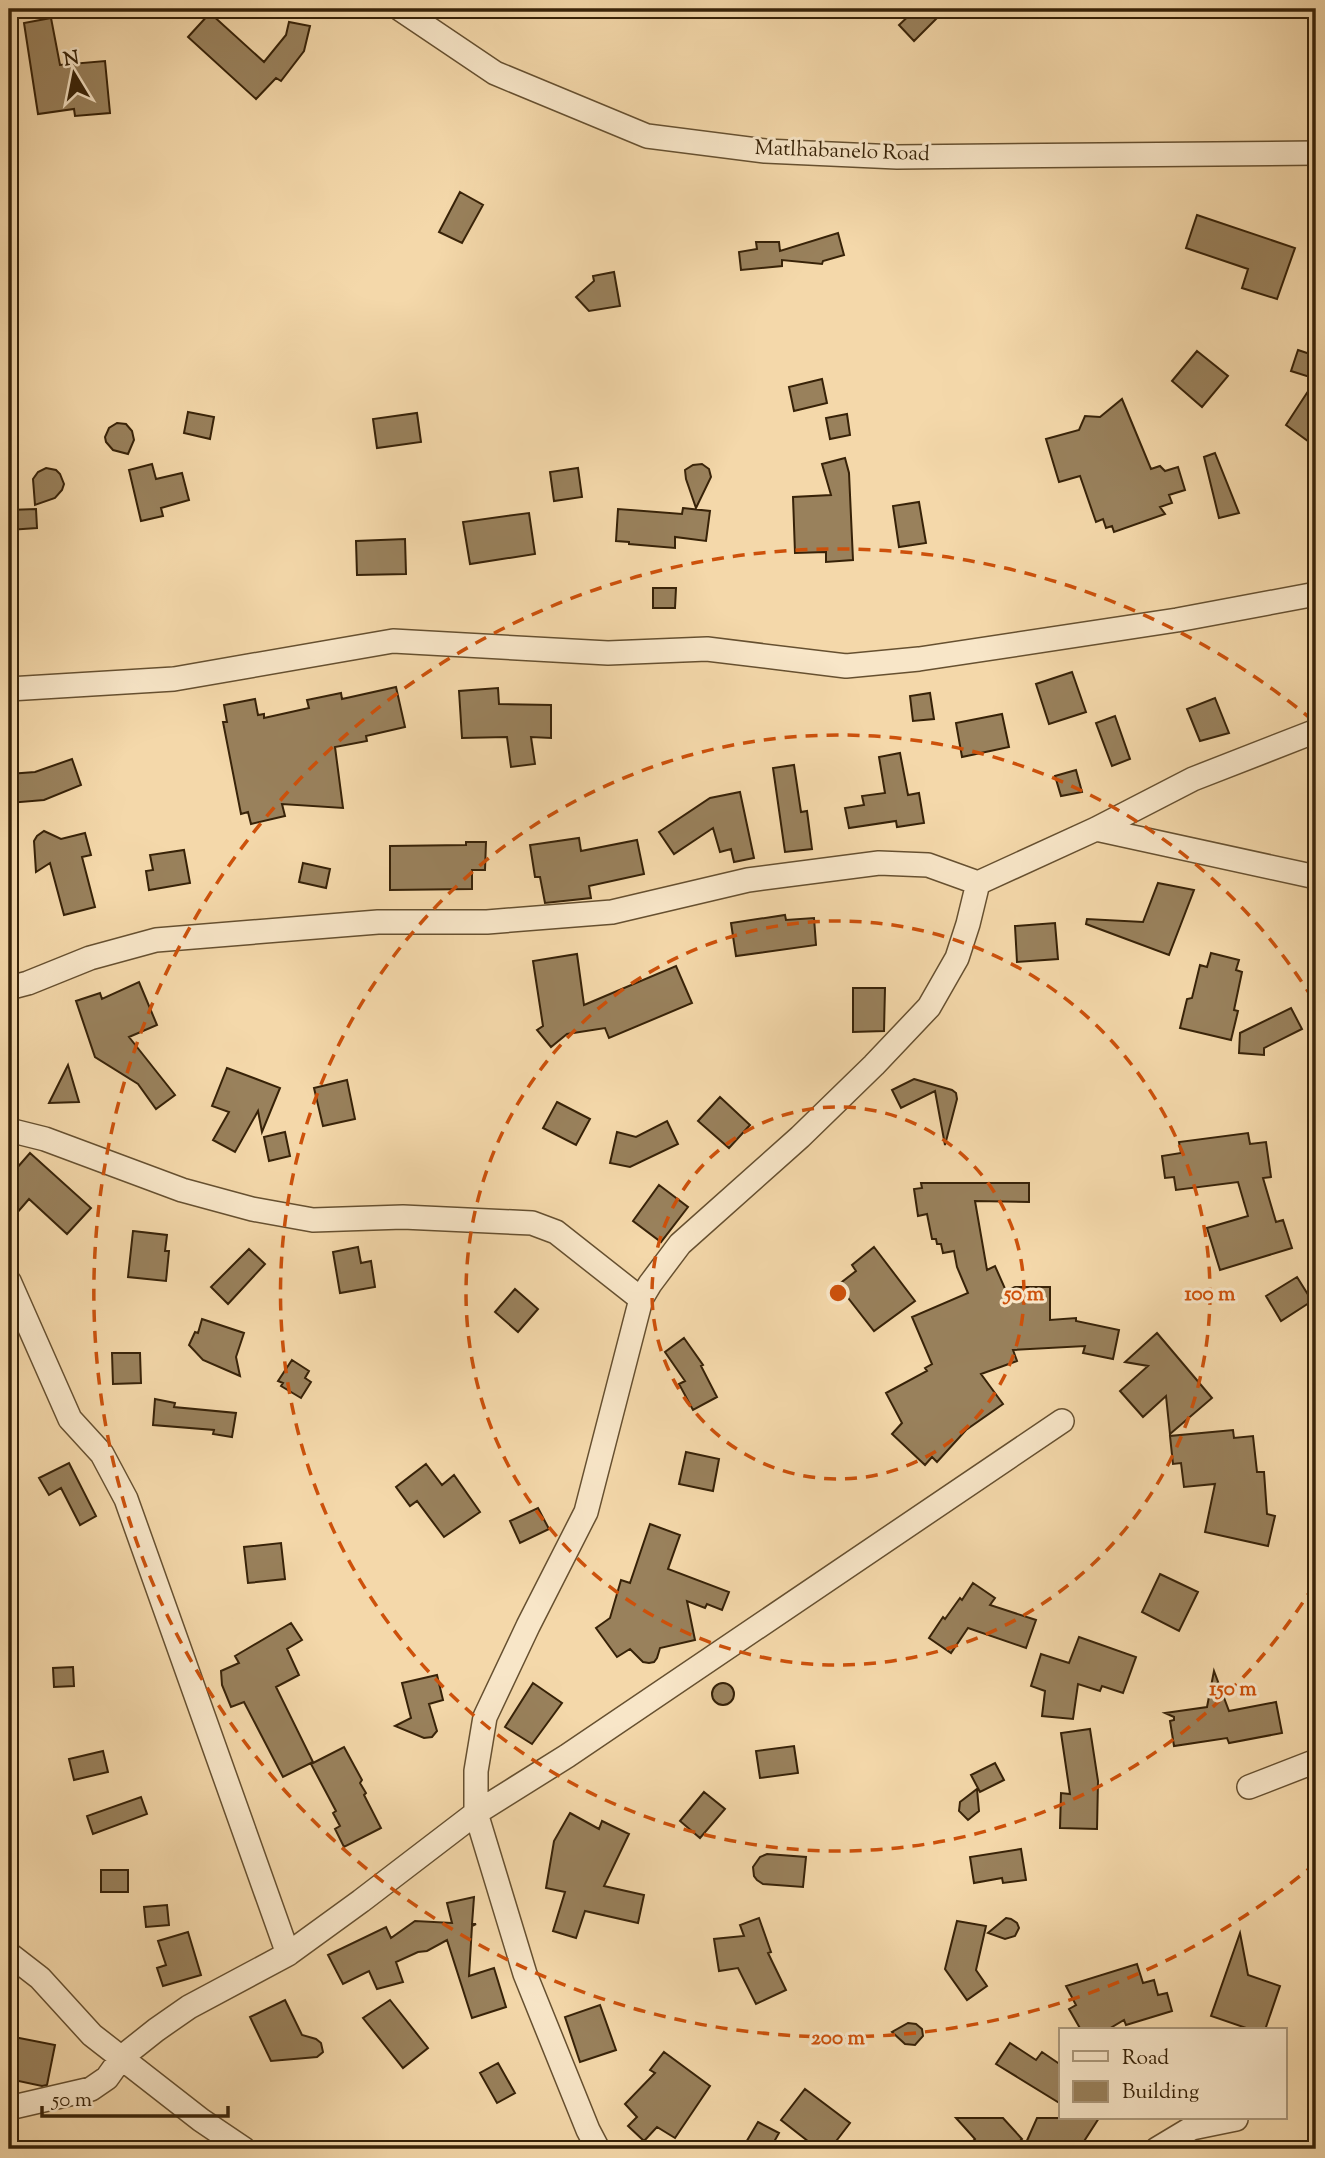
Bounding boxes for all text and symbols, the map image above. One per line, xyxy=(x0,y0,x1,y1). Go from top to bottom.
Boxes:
north arrow xyxy=(38,38,108,108)
text: N xyxy=(62,45,81,74)
street label: Matlhabanelo Road xyxy=(754,134,930,170)
text: 50 m xyxy=(1002,1280,1045,1310)
text: 100 m xyxy=(1185,1280,1236,1310)
centre of rings xyxy=(826,1281,850,1305)
text: 150 m xyxy=(1209,1675,1257,1705)
text: 200 m xyxy=(811,2024,866,2054)
legend xyxy=(1059,2028,1286,2120)
text: Road xyxy=(1122,2044,1169,2074)
scale bar xyxy=(42,2074,228,2118)
text: Building xyxy=(1122,2078,1199,2108)
text: 50 m xyxy=(51,2086,92,2116)

